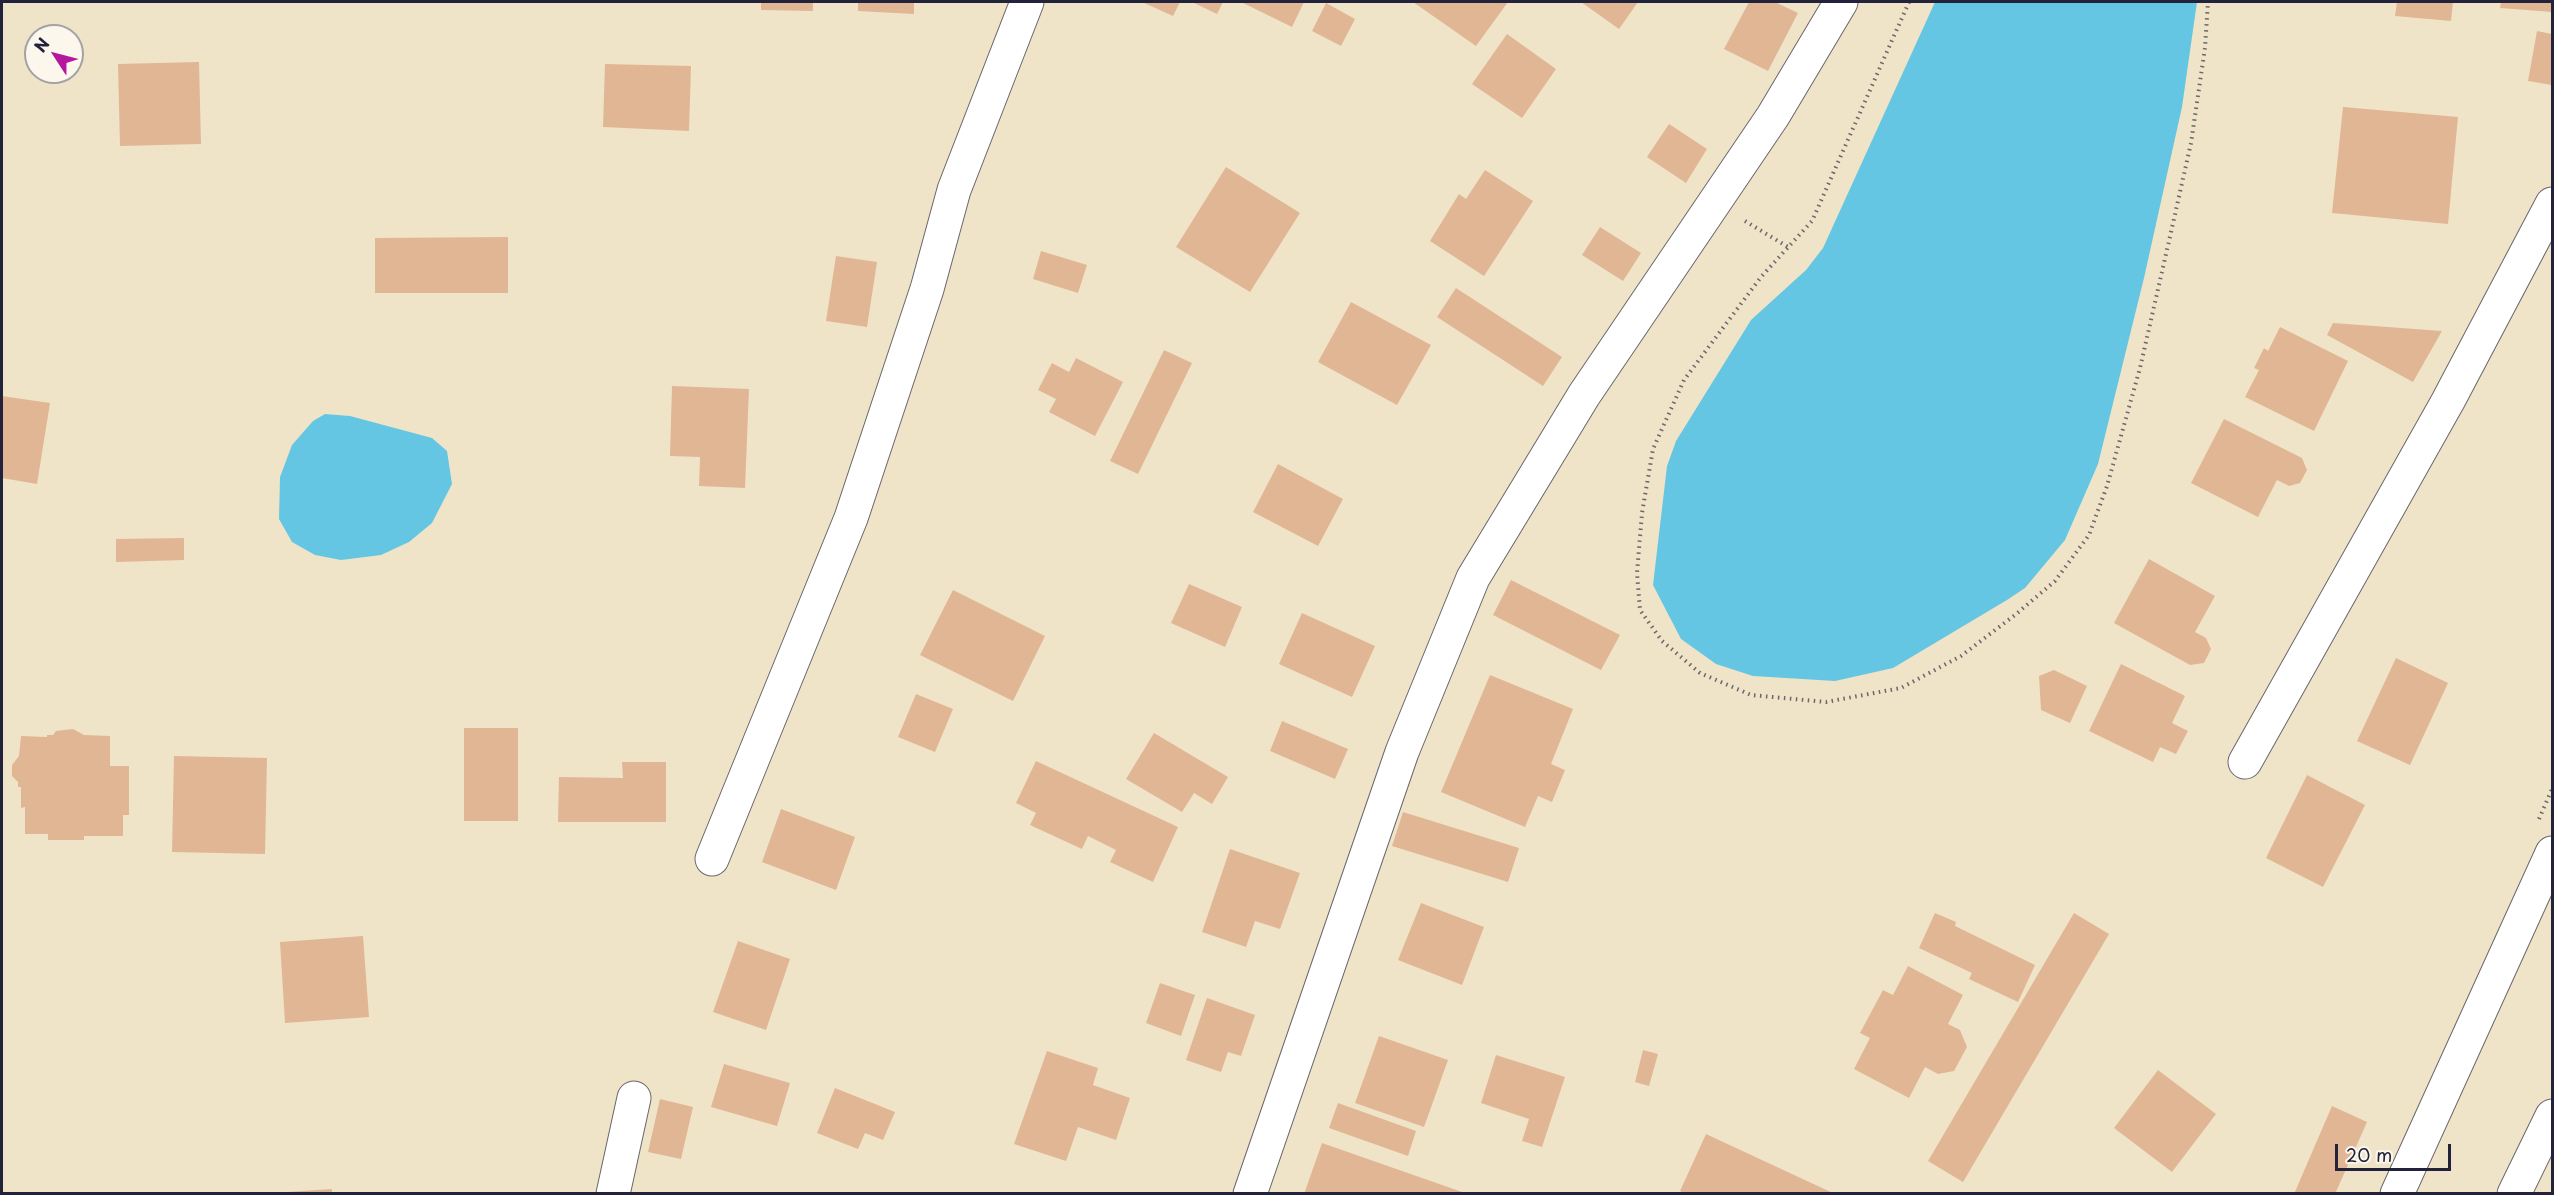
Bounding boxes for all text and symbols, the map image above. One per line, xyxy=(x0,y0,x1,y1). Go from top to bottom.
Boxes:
north arrow xyxy=(24,24,84,84)
text: N xyxy=(28,32,54,57)
scale bar xyxy=(2338,1132,2454,1170)
text: 20 m xyxy=(2346,1141,2392,1168)

